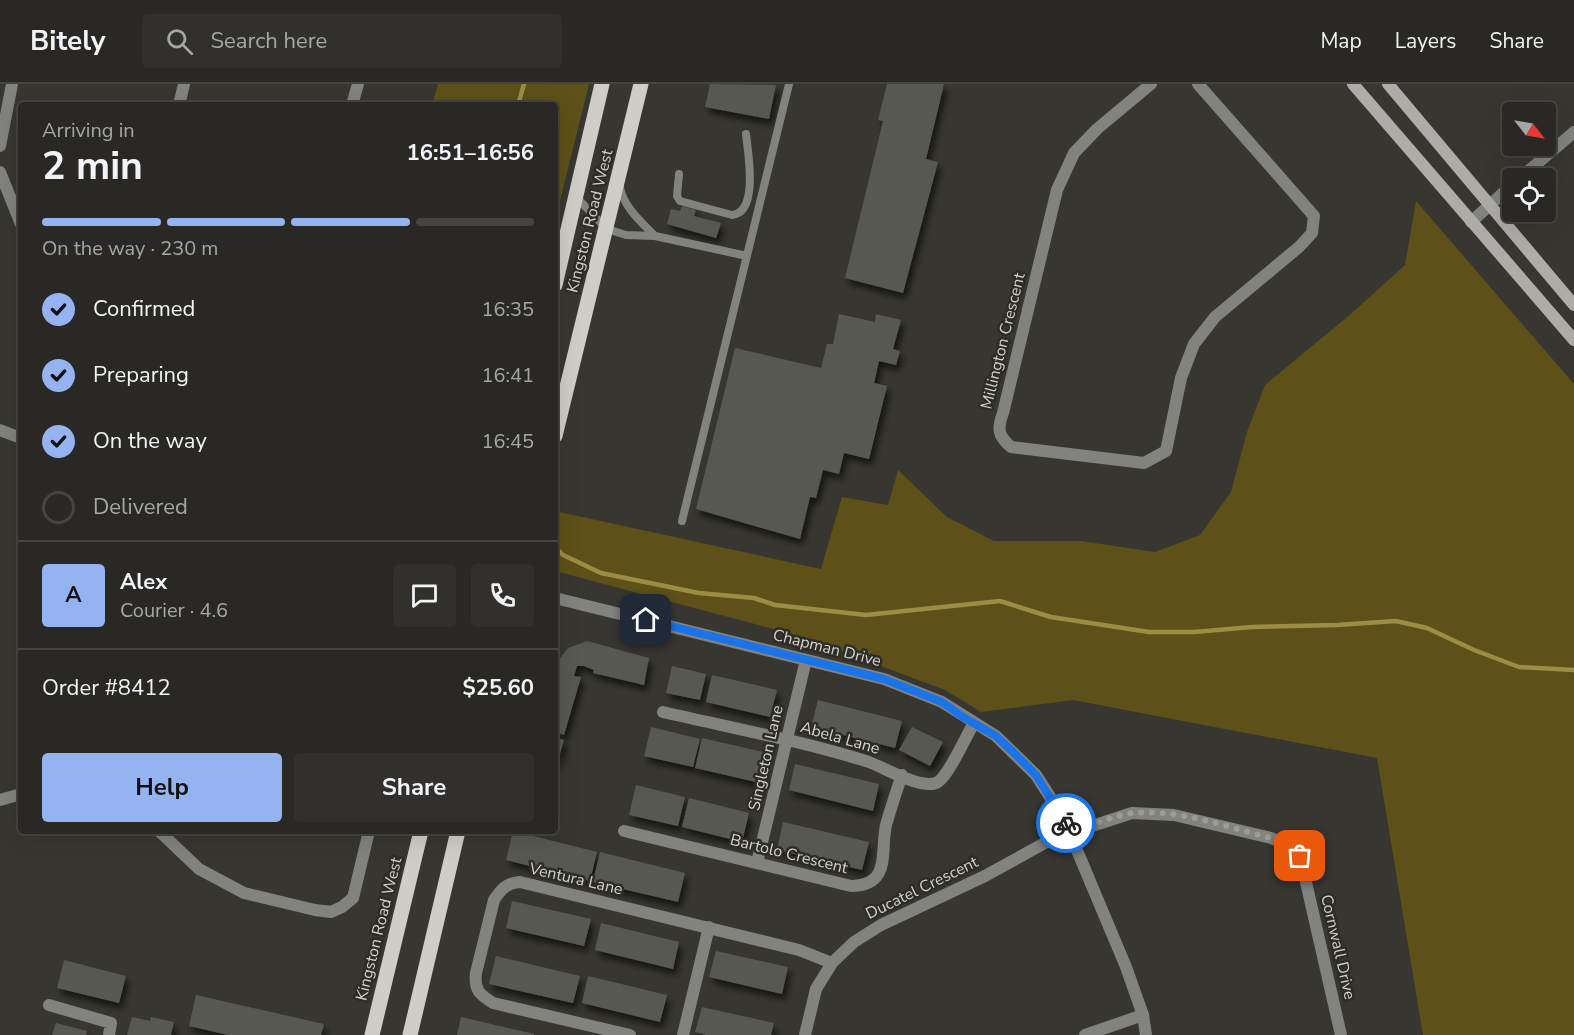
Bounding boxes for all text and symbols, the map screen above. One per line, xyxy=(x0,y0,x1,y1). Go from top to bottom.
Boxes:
search box xyxy=(142,14,562,68)
text: Bitely xyxy=(30,22,106,60)
icon: search xyxy=(163,25,196,58)
text: Search here xyxy=(211,26,327,56)
text: Map xyxy=(1320,27,1362,55)
text: Layers xyxy=(1395,27,1456,55)
text: Share xyxy=(1489,27,1544,55)
north arrow xyxy=(1502,102,1556,156)
map controls xyxy=(1502,102,1556,222)
text: Arriving in xyxy=(42,117,135,144)
text: 16:51–16:56 xyxy=(406,138,534,168)
text: 2 min xyxy=(42,140,143,193)
street label: Kingston Road West xyxy=(562,147,619,295)
button: locate xyxy=(1502,168,1556,222)
text: On the way · 230 m xyxy=(42,235,218,262)
street label: Millington Crescent xyxy=(975,270,1031,411)
icon: check xyxy=(42,293,75,326)
text: Confirmed xyxy=(93,294,195,324)
text: 16:35 xyxy=(481,296,534,323)
icon: check xyxy=(42,359,75,392)
text: Preparing xyxy=(93,360,189,390)
text: 16:41 xyxy=(481,362,534,389)
icon: check xyxy=(42,425,75,458)
text: On the way xyxy=(93,426,207,456)
text: 16:45 xyxy=(481,428,534,455)
text: Delivered xyxy=(93,492,188,522)
button: chat xyxy=(393,564,456,627)
button: phone xyxy=(471,564,534,627)
text: Alex xyxy=(120,567,167,597)
text: A xyxy=(65,580,82,610)
pin xyxy=(620,594,671,645)
text: Courier · 4.6 xyxy=(120,597,228,624)
icon: home xyxy=(629,603,662,636)
street label: Chapman Drive xyxy=(770,624,884,672)
text: Order #8412 xyxy=(42,673,171,703)
text: $25.60 xyxy=(463,673,534,703)
street label: Singleton Lane xyxy=(743,703,789,813)
street label: Abela Lane xyxy=(798,716,882,760)
button: Help xyxy=(42,753,282,822)
button: Share xyxy=(294,753,534,822)
courier xyxy=(1036,793,1096,853)
icon: bike xyxy=(1050,807,1083,840)
street label: Bartolo Crescent xyxy=(728,829,851,879)
pin xyxy=(1274,830,1325,881)
icon: bag xyxy=(1283,839,1316,872)
street label: Ducatel Crescent xyxy=(862,851,982,925)
street label: Kingston Road West xyxy=(351,855,408,1003)
street label: Ventura Lane xyxy=(526,857,625,900)
street label: Cornwall Drive xyxy=(1315,892,1361,1002)

